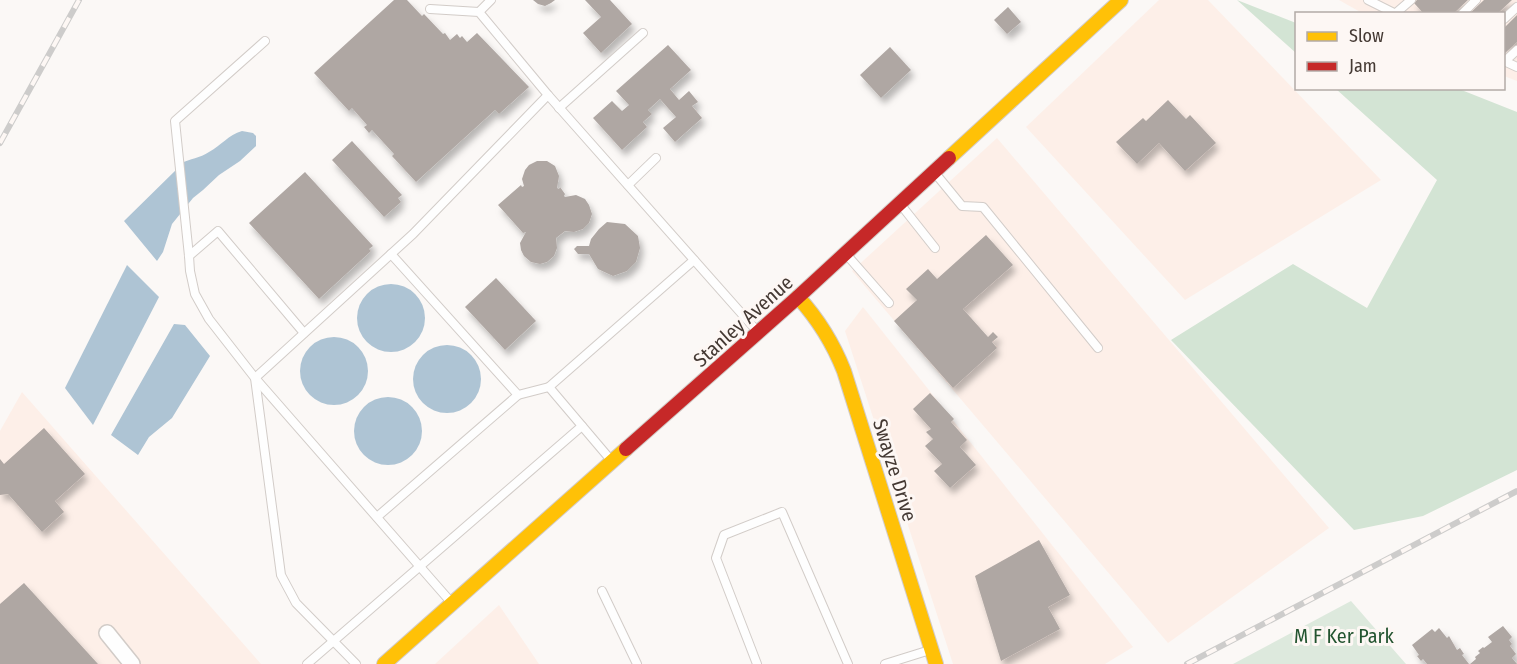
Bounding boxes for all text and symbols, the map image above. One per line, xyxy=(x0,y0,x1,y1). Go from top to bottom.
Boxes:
legend xyxy=(1295,12,1505,90)
text: Slow xyxy=(1349,25,1384,47)
text: Jam xyxy=(1349,55,1377,77)
street label: Stanley Avenue xyxy=(688,270,798,372)
street label: Swayze Drive xyxy=(868,416,922,524)
park label: M F Ker Park xyxy=(1294,624,1395,648)

